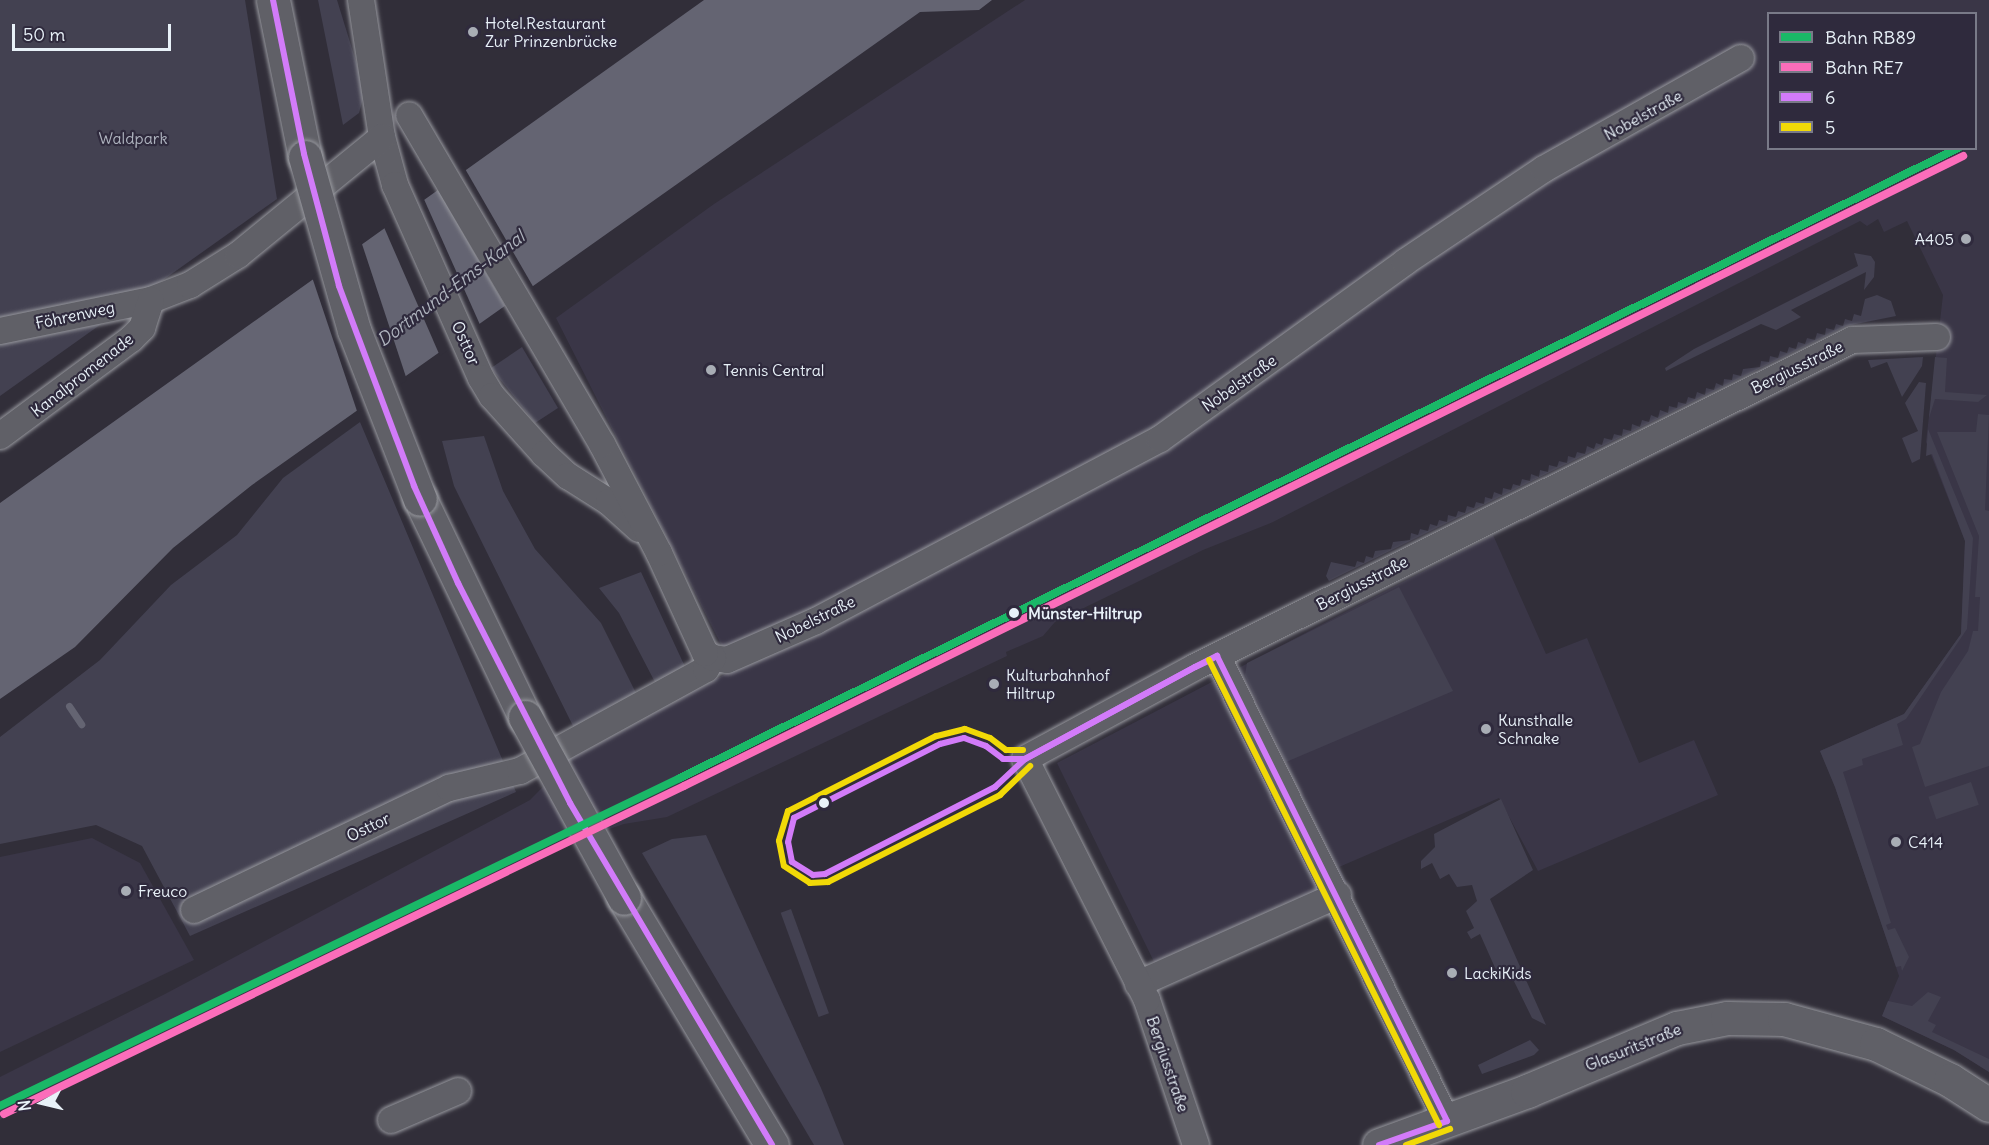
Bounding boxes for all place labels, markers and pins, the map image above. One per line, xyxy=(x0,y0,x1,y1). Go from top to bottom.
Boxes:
place label: Hotel.Restaurant Zur Prinzenbrücke xyxy=(485,13,617,51)
marker: Hotel.Restaurant Zur Prinzenbrücke xyxy=(466,25,480,39)
place label: A405 xyxy=(1915,229,1954,249)
marker: A405 xyxy=(1959,232,1973,246)
place label: Tennis Central xyxy=(723,360,824,380)
marker: Tennis Central xyxy=(704,363,718,377)
place label: Münster-Hiltrup xyxy=(1028,603,1142,623)
marker: Münster-Hiltrup xyxy=(1005,604,1023,622)
place label: Kulturbahnhof Hiltrup xyxy=(1006,665,1110,703)
marker: Kulturbahnhof Hiltrup xyxy=(987,677,1001,691)
place label: Kunsthalle Schnake xyxy=(1498,710,1573,748)
marker: Kunsthalle Schnake xyxy=(1479,722,1493,736)
unlabelled marker xyxy=(818,797,830,809)
place label: C414 xyxy=(1908,832,1943,852)
marker: C414 xyxy=(1889,835,1903,849)
place label: Freuco xyxy=(138,881,187,901)
marker: Freuco xyxy=(119,884,133,898)
place label: LackiKids xyxy=(1464,963,1532,983)
marker: LackiKids xyxy=(1445,966,1459,980)

